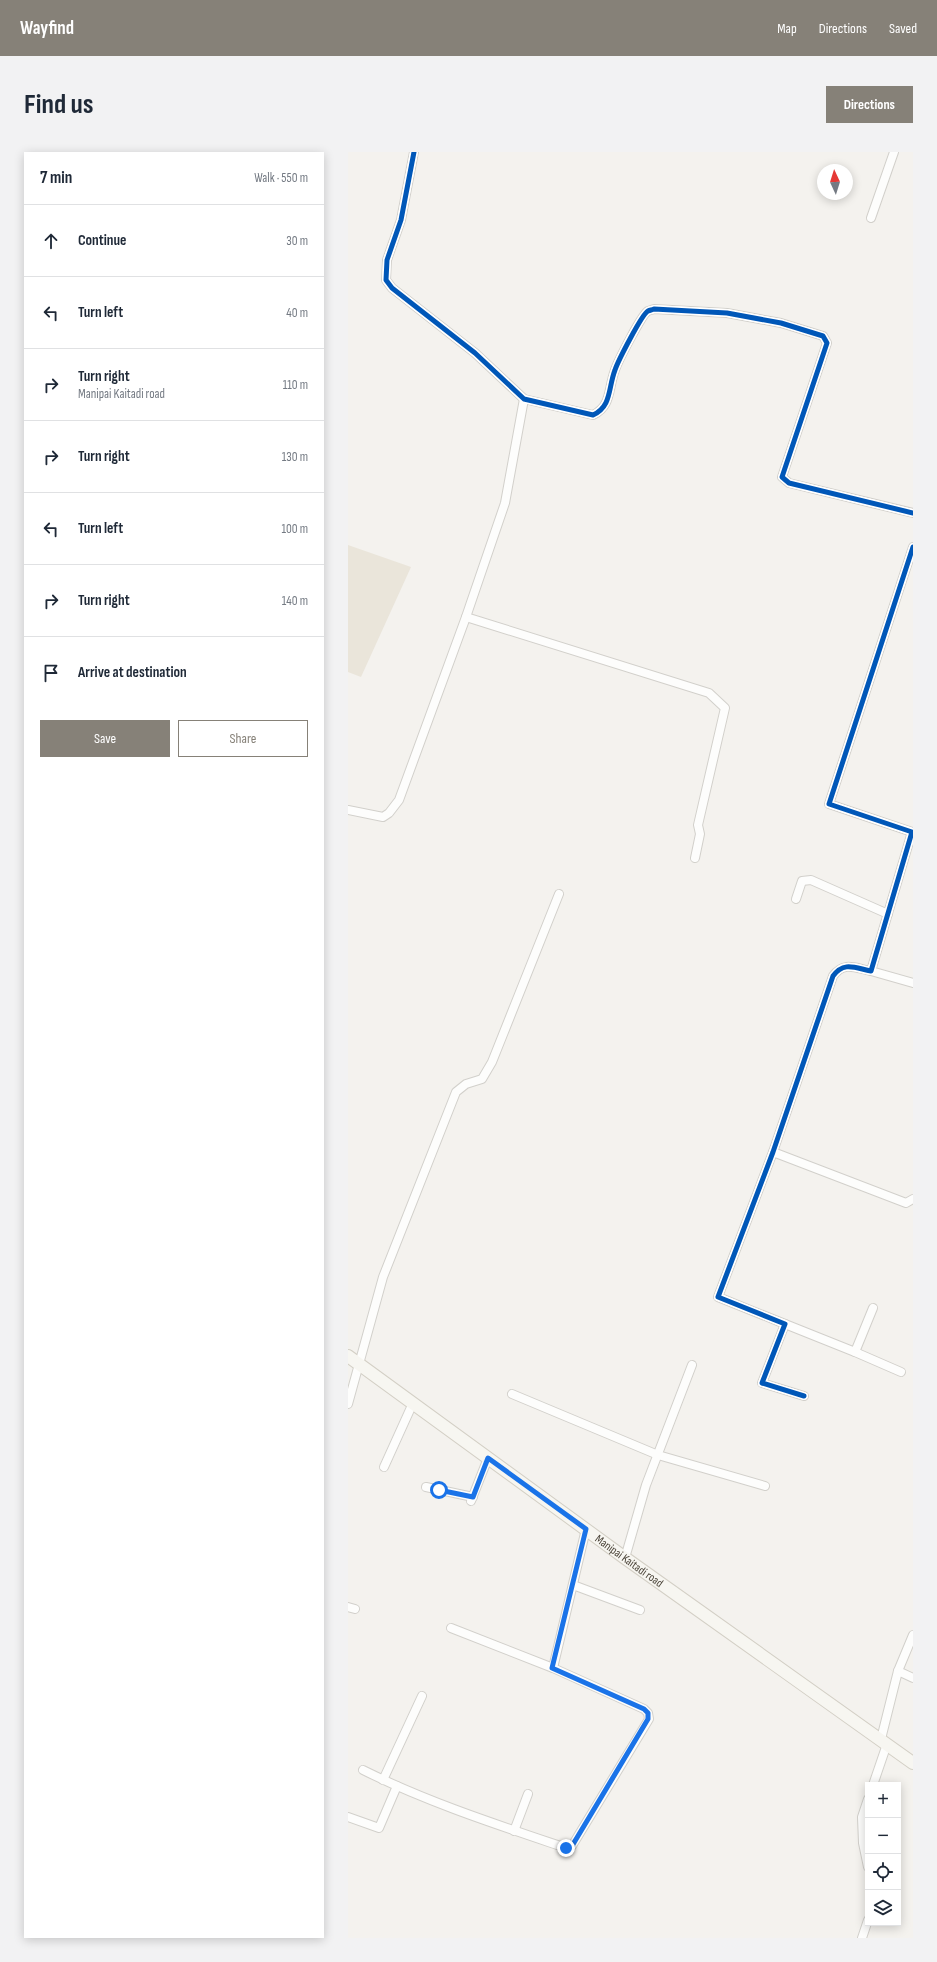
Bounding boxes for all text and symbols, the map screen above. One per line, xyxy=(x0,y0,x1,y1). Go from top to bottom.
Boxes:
text: Wayfind xyxy=(20,17,74,40)
text: Map xyxy=(777,20,797,37)
text: Directions xyxy=(819,20,867,37)
text: Saved xyxy=(889,20,917,37)
button: Directions xyxy=(826,86,913,123)
text: Find us xyxy=(24,88,93,121)
north arrow xyxy=(817,164,853,200)
text: 7 min xyxy=(40,168,72,188)
text: Walk · 550 m xyxy=(254,170,308,186)
icon: ahead xyxy=(40,230,62,252)
text: Continue xyxy=(78,231,127,250)
text: 30 m xyxy=(286,233,308,249)
icon: left xyxy=(40,302,62,324)
text: Turn left xyxy=(78,303,123,322)
text: 40 m xyxy=(286,305,308,321)
text: Turn right xyxy=(78,367,130,386)
icon: right xyxy=(40,374,62,396)
text: 110 m xyxy=(283,377,308,393)
text: Manipai Kaitadi road xyxy=(78,386,165,402)
icon: right xyxy=(40,446,62,468)
text: Turn right xyxy=(78,447,130,466)
text: 130 m xyxy=(282,449,308,465)
icon: left xyxy=(40,518,62,540)
text: Turn left xyxy=(78,519,123,538)
text: 100 m xyxy=(281,521,308,537)
icon: right xyxy=(40,590,62,612)
text: Turn right xyxy=(78,591,130,610)
text: 140 m xyxy=(282,593,308,609)
icon: arrive xyxy=(40,662,62,684)
text: Arrive at destination xyxy=(78,663,187,682)
button: Save xyxy=(40,720,170,757)
button: Share xyxy=(178,720,308,757)
route start xyxy=(430,1481,448,1499)
street label: Manipai Kaitadi road xyxy=(592,1532,666,1591)
map controls xyxy=(865,1782,901,1926)
button: + xyxy=(865,1782,901,1818)
button: − xyxy=(865,1818,901,1854)
route end xyxy=(557,1839,575,1857)
button: locate xyxy=(865,1854,901,1890)
button: layers xyxy=(865,1890,901,1926)

